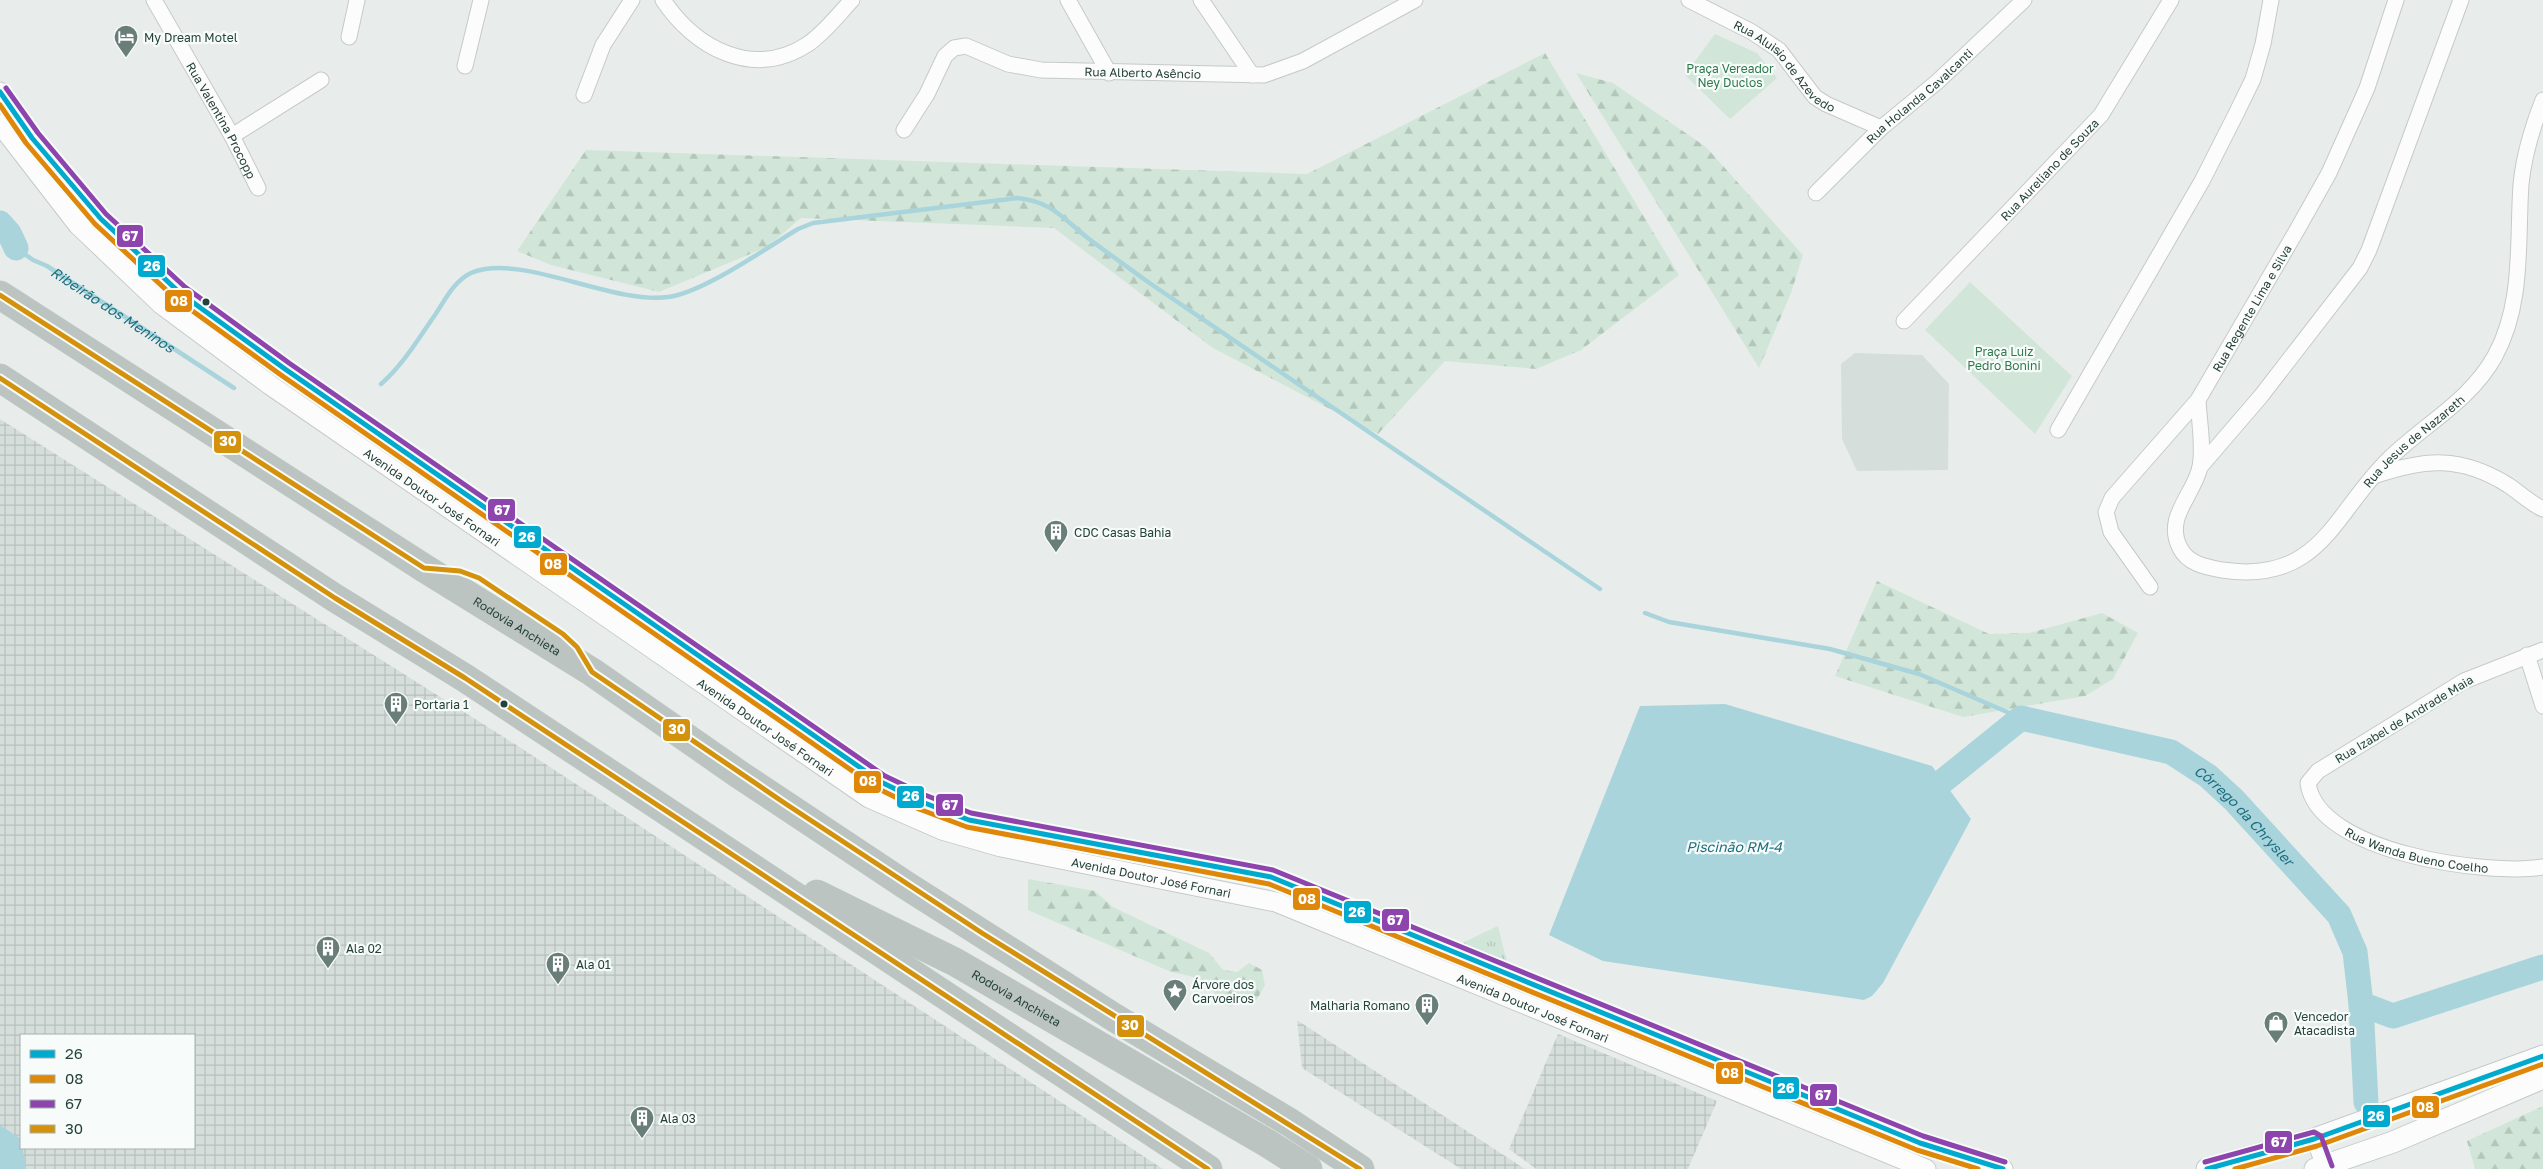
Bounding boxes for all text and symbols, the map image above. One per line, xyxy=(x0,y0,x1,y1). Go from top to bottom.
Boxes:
street label: Rua Aluisio de Azevedo xyxy=(1731,17,1838,115)
hotel icon: My Dream Motel xyxy=(113,24,139,58)
place label: My Dream Motel xyxy=(144,30,238,45)
street label: Rua Holanda Cavalcanti xyxy=(1863,45,1976,146)
street label: Rua Valentina Procopp xyxy=(184,59,259,181)
park label: Praça Vereador Ney Duclos xyxy=(1686,61,1774,90)
street label: Rua Alberto Asêncio xyxy=(1084,63,1201,81)
street label: Rua Aureliano de Souza xyxy=(1997,115,2101,223)
line badge: 67 xyxy=(116,224,144,248)
text: 67 xyxy=(122,227,139,244)
street label: Rua Regente Lima e Silva xyxy=(2209,242,2294,374)
line badge: 26 xyxy=(137,254,166,278)
text: 26 xyxy=(143,257,161,274)
water label: Ribeirão dos Meninos xyxy=(48,263,179,356)
line badge: 08 xyxy=(164,289,193,313)
text: 08 xyxy=(170,292,188,309)
unlabelled marker xyxy=(201,297,211,307)
park label: Praça Luiz Pedro Bonini xyxy=(1967,344,2041,373)
street label: Rua Jesus de Nazareth xyxy=(2359,391,2467,490)
line badge: 30 xyxy=(213,430,242,454)
text: 30 xyxy=(219,432,237,449)
street label: Avenida Doutor José Fornari xyxy=(361,445,503,549)
line badge: 67 xyxy=(487,498,516,522)
text: 67 xyxy=(494,501,511,518)
building icon: CDC Casas Bahia xyxy=(1043,519,1069,553)
line badge: 26 xyxy=(513,525,542,549)
place label: CDC Casas Bahia xyxy=(1074,525,1171,540)
text: 26 xyxy=(518,528,536,545)
line badge: 08 xyxy=(539,552,568,576)
text: 08 xyxy=(544,555,562,572)
street label: Rodovia Anchieta xyxy=(471,593,564,659)
street label: Rua Izabel de Andrade Maia xyxy=(2332,672,2476,766)
street label: Avenida Doutor José Fornari xyxy=(695,674,837,779)
building icon: Portaria 1 xyxy=(383,691,409,725)
place label: Portaria 1 xyxy=(414,697,469,712)
unlabelled marker xyxy=(499,699,509,709)
line badge: 30 xyxy=(662,718,691,742)
text: 30 xyxy=(668,720,686,737)
water label: Córrego da Chrysler xyxy=(2192,761,2300,871)
line badge: 08 xyxy=(853,770,882,794)
text: 08 xyxy=(859,772,877,789)
line badge: 26 xyxy=(896,785,925,809)
text: 26 xyxy=(902,787,920,804)
line badge: 67 xyxy=(935,793,964,817)
text: 67 xyxy=(942,796,959,813)
street label: Rua Wanda Bueno Coelho xyxy=(2343,824,2489,875)
water label: Piscinão RM-4 xyxy=(1686,838,1783,855)
street label: Avenida Doutor José Fornari xyxy=(1070,854,1232,900)
line badge: 08 xyxy=(1292,887,1321,911)
text: 08 xyxy=(1298,890,1316,907)
line badge: 26 xyxy=(1343,900,1372,924)
text: 26 xyxy=(1348,903,1366,920)
line badge: 67 xyxy=(1381,908,1410,932)
text: 67 xyxy=(1387,911,1404,928)
building icon: Ala 02 xyxy=(315,935,341,969)
place label: Ala 02 xyxy=(346,941,382,956)
building icon: Ala 01 xyxy=(545,951,571,985)
place label: Ala 01 xyxy=(576,957,611,972)
street label: Rodovia Anchieta xyxy=(969,966,1064,1029)
street label: Avenida Doutor José Fornari xyxy=(1455,970,1611,1045)
place label: Árvore dos Carvoeiros xyxy=(1192,977,1254,1006)
place icon: Árvore dos Carvoeiros xyxy=(1162,978,1188,1012)
building icon: Malharia Romano xyxy=(1414,992,1440,1026)
place label: Malharia Romano xyxy=(1310,998,1410,1013)
place label: Vencedor Atacadista xyxy=(2294,1009,2355,1038)
shop icon: Vencedor Atacadista xyxy=(2263,1010,2289,1044)
line badge: 30 xyxy=(1116,1014,1145,1038)
text: 30 xyxy=(1121,1016,1139,1033)
legend xyxy=(20,1034,195,1149)
text: 26 xyxy=(65,1044,83,1062)
line badge: 08 xyxy=(1715,1061,1744,1085)
text: 08 xyxy=(1721,1064,1739,1081)
text: 08 xyxy=(65,1069,83,1087)
line badge: 26 xyxy=(1772,1076,1800,1100)
text: 26 xyxy=(1777,1079,1795,1096)
line badge: 67 xyxy=(1809,1083,1838,1107)
text: 67 xyxy=(1815,1086,1832,1103)
text: 67 xyxy=(65,1094,82,1112)
line badge: 08 xyxy=(2411,1095,2440,1119)
text: 08 xyxy=(2416,1098,2434,1115)
line badge: 26 xyxy=(2362,1104,2391,1128)
building icon: Ala 03 xyxy=(629,1105,655,1139)
text: 26 xyxy=(2367,1107,2385,1124)
place label: Ala 03 xyxy=(660,1111,696,1126)
text: 30 xyxy=(65,1119,83,1137)
line badge: 67 xyxy=(2264,1130,2293,1154)
text: 67 xyxy=(2271,1133,2288,1150)

